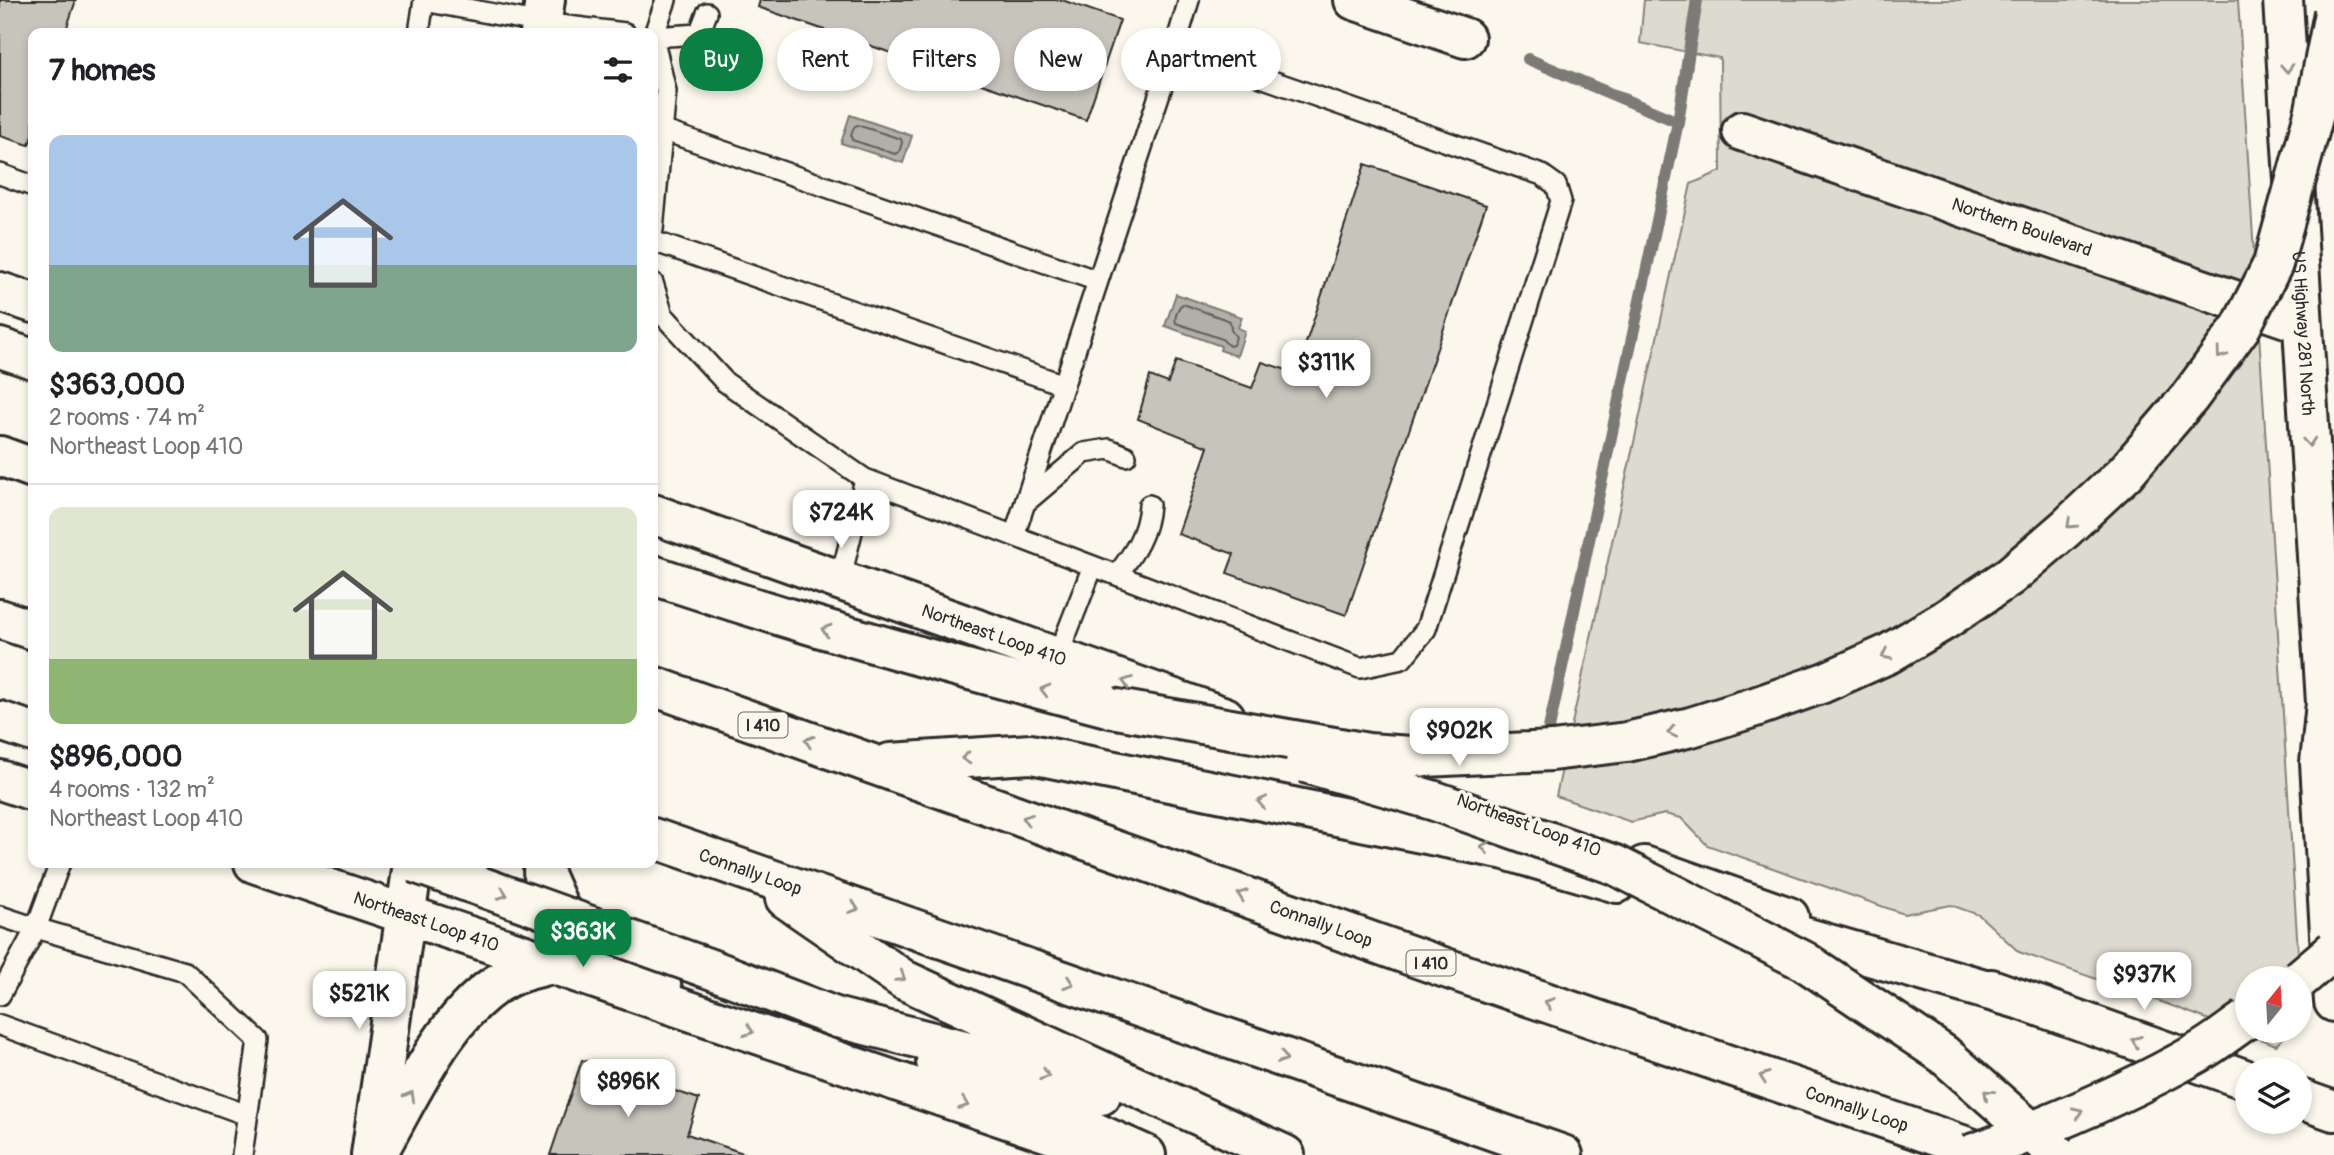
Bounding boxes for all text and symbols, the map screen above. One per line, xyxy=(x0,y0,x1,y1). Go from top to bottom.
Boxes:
chip: Buy xyxy=(679,28,763,91)
chip: Rent xyxy=(777,28,873,91)
chip: Filters xyxy=(887,28,1000,91)
chip: New xyxy=(1014,28,1107,91)
chip: Apartment xyxy=(1121,28,1281,91)
icon: filters xyxy=(599,51,637,89)
text: 7 homes xyxy=(49,52,156,89)
one-way arrow xyxy=(2279,63,2294,74)
icon: home xyxy=(280,180,406,306)
street label: Northern Boulevard xyxy=(1949,193,2095,262)
street label: US Highway 281 North xyxy=(2286,250,2319,416)
pin: $311K xyxy=(1277,340,1375,400)
one-way arrow xyxy=(2217,346,2229,359)
text: $311K xyxy=(1297,348,1355,377)
text: $363,000 xyxy=(49,366,185,403)
text: 2 rooms · 74 m² xyxy=(49,403,205,432)
text: Northeast Loop 410 xyxy=(49,432,244,461)
one-way arrow xyxy=(2301,437,2316,448)
pin: $724K xyxy=(792,490,890,550)
text: $724K xyxy=(809,498,873,527)
one-way arrow xyxy=(2066,516,2079,528)
icon: home xyxy=(280,552,406,678)
street label: Northeast Loop 410 xyxy=(918,599,1070,672)
one-way arrow xyxy=(820,623,832,638)
one-way arrow xyxy=(1880,646,1893,660)
one-way arrow xyxy=(1121,676,1133,690)
one-way arrow xyxy=(1040,684,1052,698)
pin: $902K xyxy=(1410,708,1508,768)
road number: I 410 xyxy=(738,712,788,738)
text: $902K xyxy=(1426,716,1492,745)
one-way arrow xyxy=(1666,724,1678,738)
one-way arrow xyxy=(803,735,815,749)
text: $896,000 xyxy=(49,738,182,775)
one-way arrow xyxy=(961,750,972,765)
text: 4 rooms · 132 m² xyxy=(49,775,215,804)
street label: Northeast Loop 410 xyxy=(1453,789,1604,862)
one-way arrow xyxy=(1256,795,1268,810)
text: Northeast Loop 410 xyxy=(49,804,244,833)
one-way arrow xyxy=(1022,813,1034,827)
one-way arrow xyxy=(1479,840,1491,855)
street label: Connally Loop xyxy=(695,844,805,901)
one-way arrow xyxy=(496,885,508,899)
street label: Northeast Loop 410 xyxy=(350,887,502,957)
one-way arrow xyxy=(1236,889,1248,903)
street label: Connally Loop xyxy=(1266,895,1375,953)
one-way arrow xyxy=(847,900,859,914)
pin: $363K xyxy=(534,909,632,969)
text: $363K xyxy=(550,917,616,946)
road number: I 410 xyxy=(1406,951,1456,976)
pin: $937K xyxy=(2095,953,2193,1012)
text: $937K xyxy=(2112,960,2176,989)
north arrow xyxy=(2235,966,2312,1043)
map controls xyxy=(2235,966,2312,1134)
one-way arrow xyxy=(893,968,906,981)
pin: $521K xyxy=(310,972,408,1031)
one-way arrow xyxy=(1062,975,1074,989)
text: $521K xyxy=(329,979,389,1008)
one-way arrow xyxy=(1543,997,1555,1011)
one-way arrow xyxy=(742,1023,754,1037)
one-way arrow xyxy=(2131,1035,2143,1049)
one-way arrow xyxy=(1277,1050,1289,1064)
button: layers xyxy=(2235,1057,2312,1134)
pin: $896K xyxy=(579,1060,677,1119)
text: $896K xyxy=(596,1067,660,1096)
one-way arrow xyxy=(1039,1067,1051,1081)
one-way arrow xyxy=(1758,1071,1770,1085)
street label: Connally Loop xyxy=(1802,1081,1911,1138)
one-way arrow xyxy=(1983,1089,1996,1102)
one-way arrow xyxy=(402,1090,415,1103)
one-way arrow xyxy=(958,1096,970,1110)
one-way arrow xyxy=(2071,1106,2083,1120)

